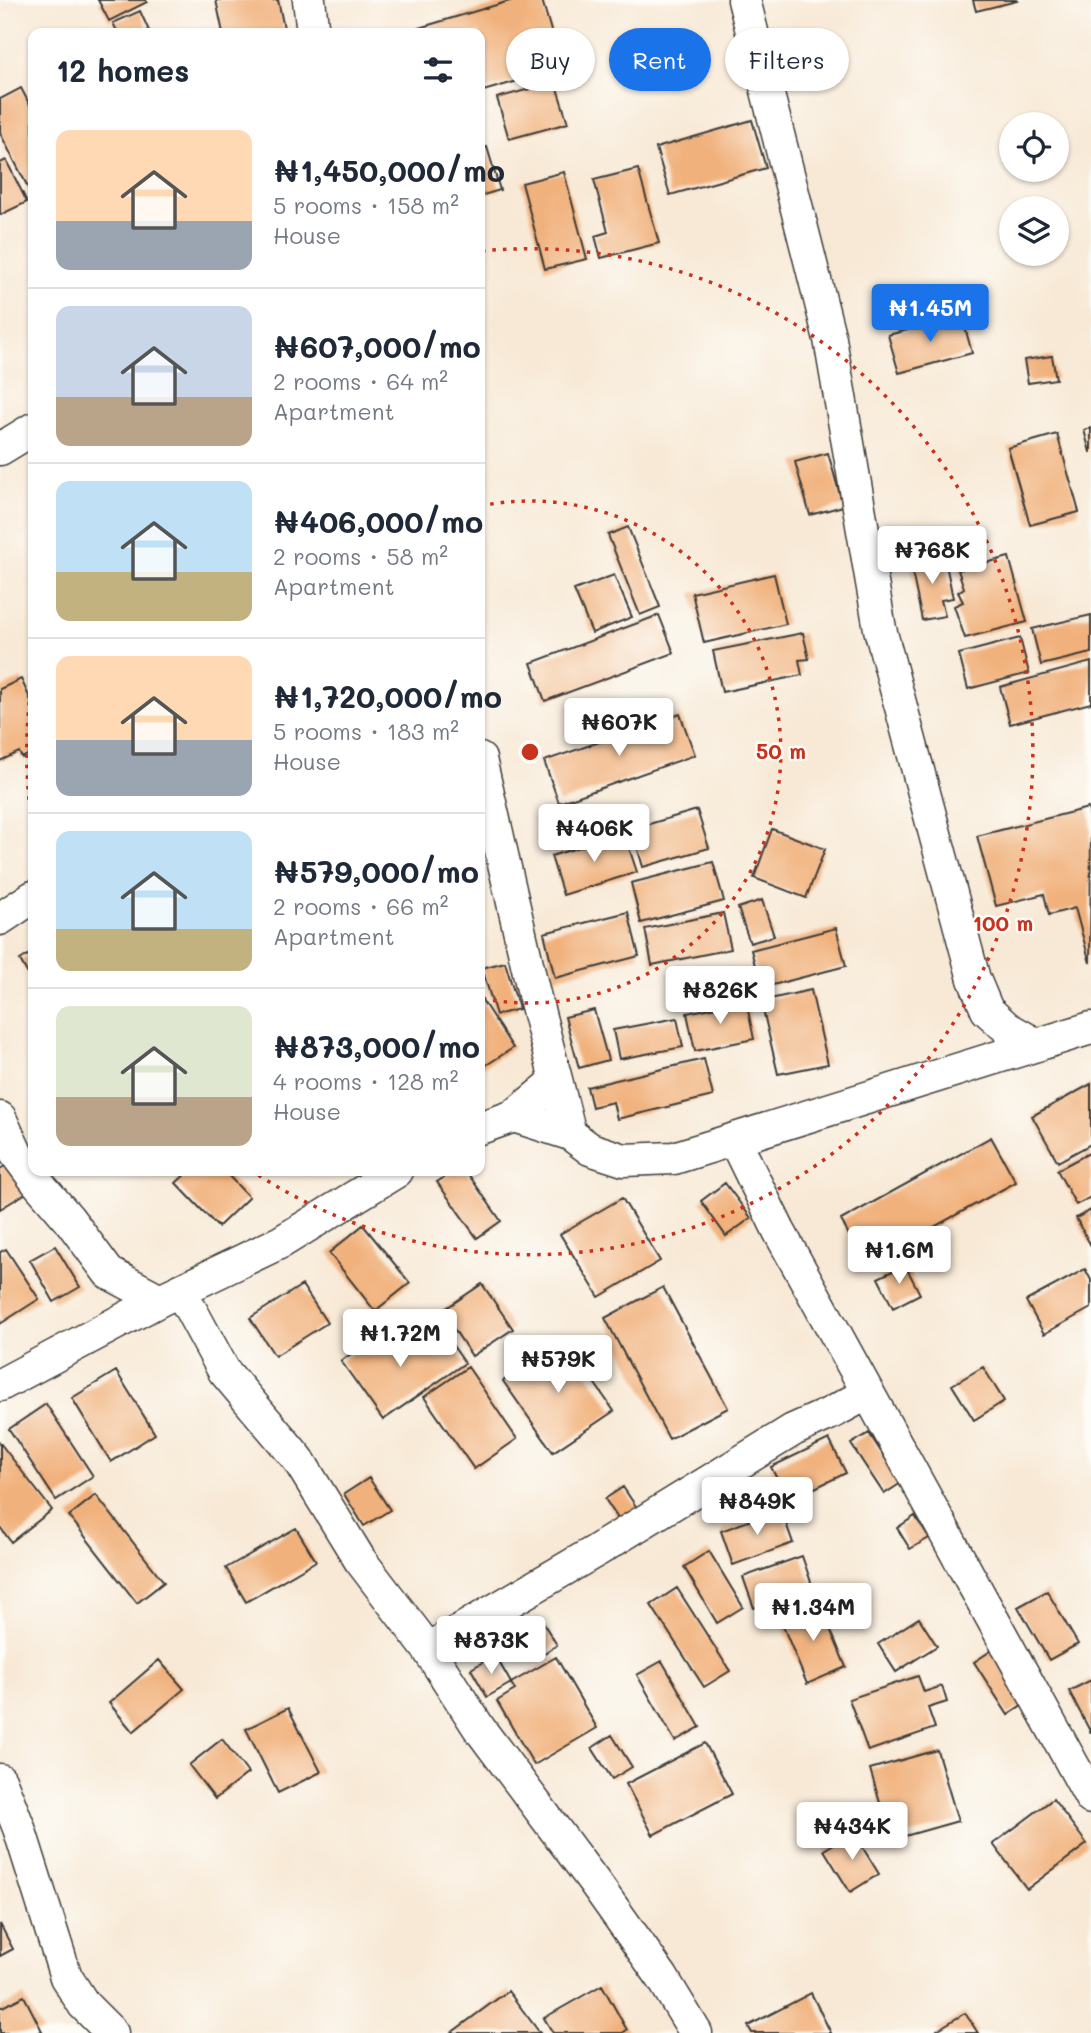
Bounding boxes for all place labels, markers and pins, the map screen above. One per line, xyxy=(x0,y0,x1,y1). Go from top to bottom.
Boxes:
pin: ₦1.45M xyxy=(873,284,987,344)
pin: ₦768K xyxy=(883,526,981,586)
pin: ₦607K xyxy=(570,698,668,758)
centre of rings xyxy=(518,740,542,764)
pin: ₦406K xyxy=(545,804,643,864)
pin: ₦826K xyxy=(671,967,769,1026)
pin: ₦1.6M xyxy=(850,1226,948,1286)
pin: ₦1.72M xyxy=(343,1310,457,1369)
pin: ₦579K xyxy=(509,1336,607,1395)
pin: ₦849K xyxy=(708,1478,806,1537)
pin: ₦1.34M xyxy=(756,1584,870,1643)
pin: ₦873K xyxy=(442,1616,540,1676)
pin: ₦434K xyxy=(803,1802,901,1862)

